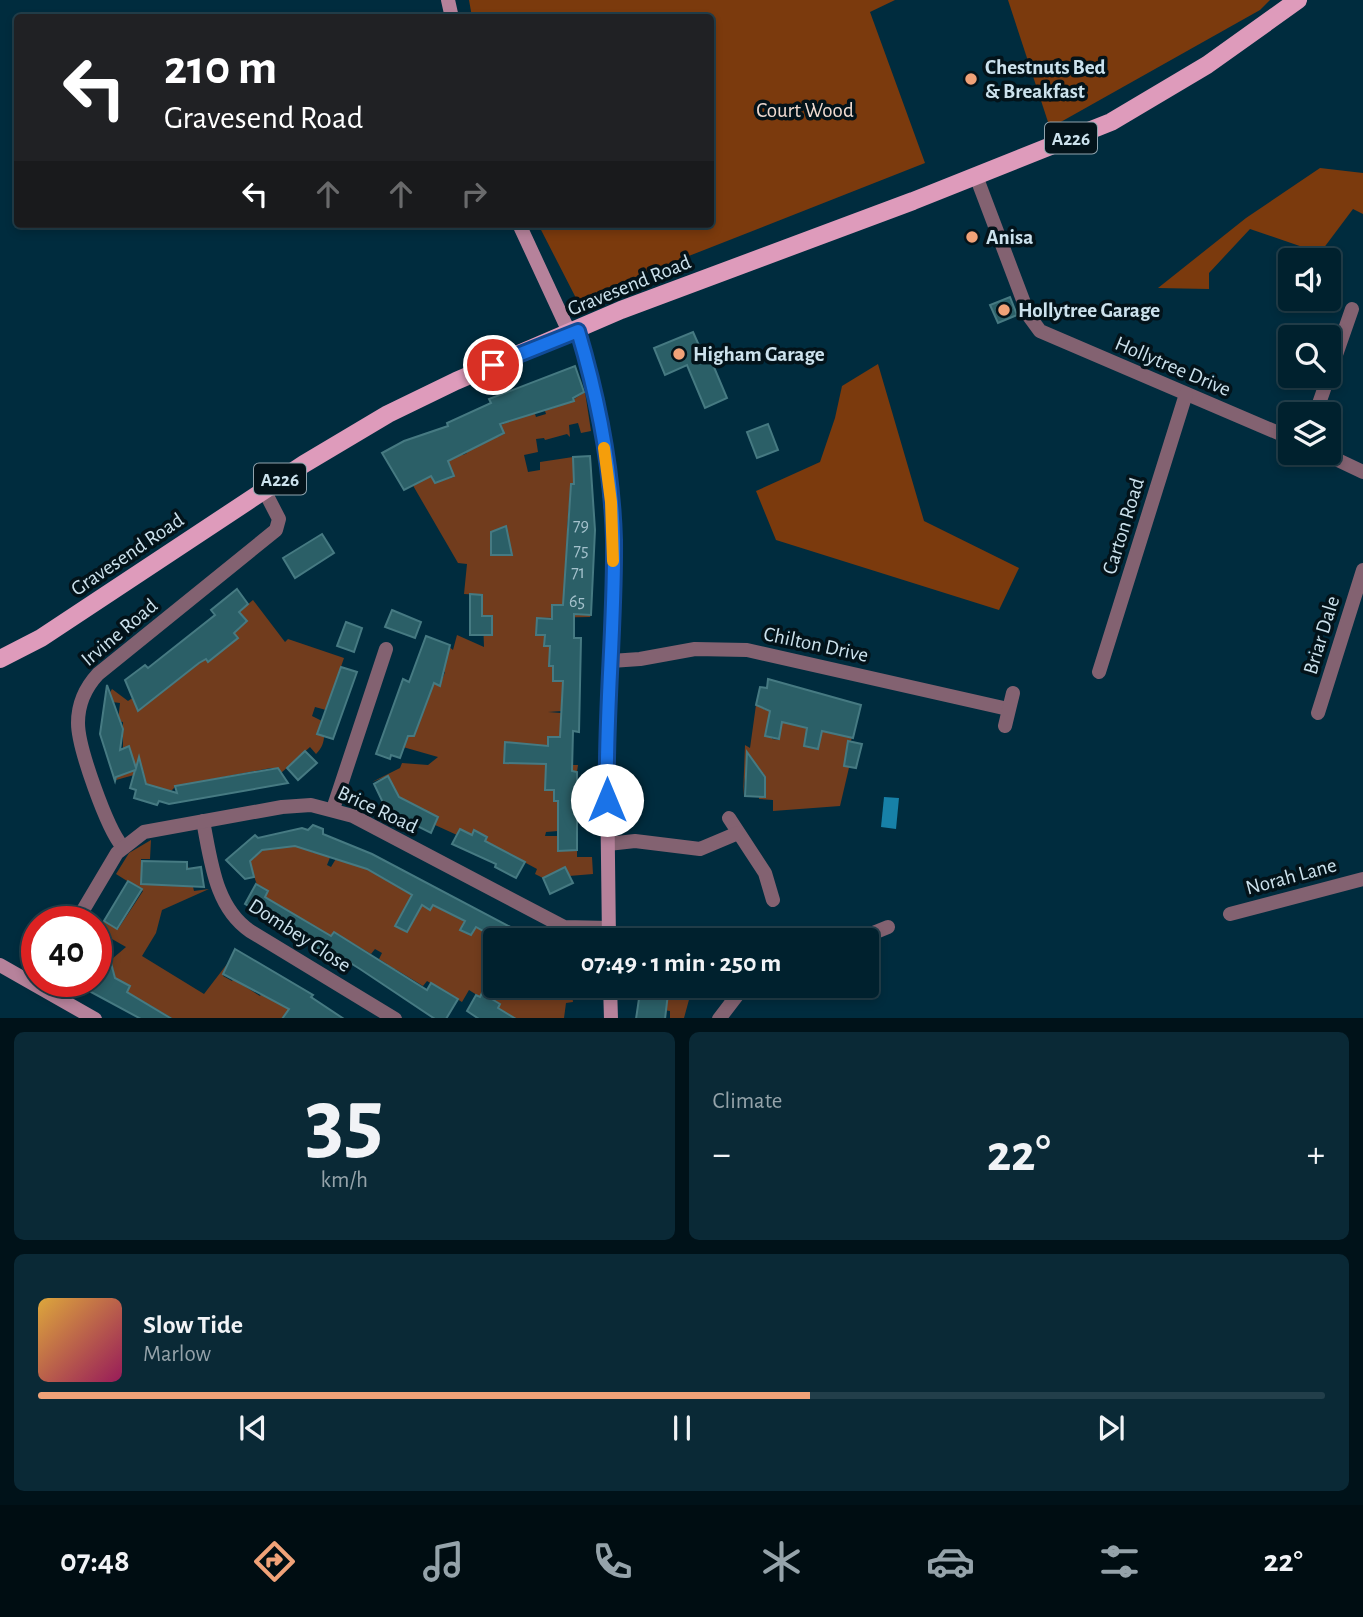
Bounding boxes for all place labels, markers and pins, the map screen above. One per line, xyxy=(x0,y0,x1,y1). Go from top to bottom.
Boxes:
place label: Chestnuts Bed & Breakfast xyxy=(985,57,1106,102)
marker: Chestnuts Bed & Breakfast xyxy=(963,71,979,87)
place label: Anisa xyxy=(986,227,1033,248)
marker: Anisa xyxy=(964,229,980,245)
place label: Hollytree Garage xyxy=(1018,300,1160,321)
marker: Hollytree Garage xyxy=(996,302,1012,318)
pin xyxy=(463,335,523,395)
place label: Higham Garage xyxy=(693,344,825,365)
marker: Higham Garage xyxy=(671,346,687,362)

